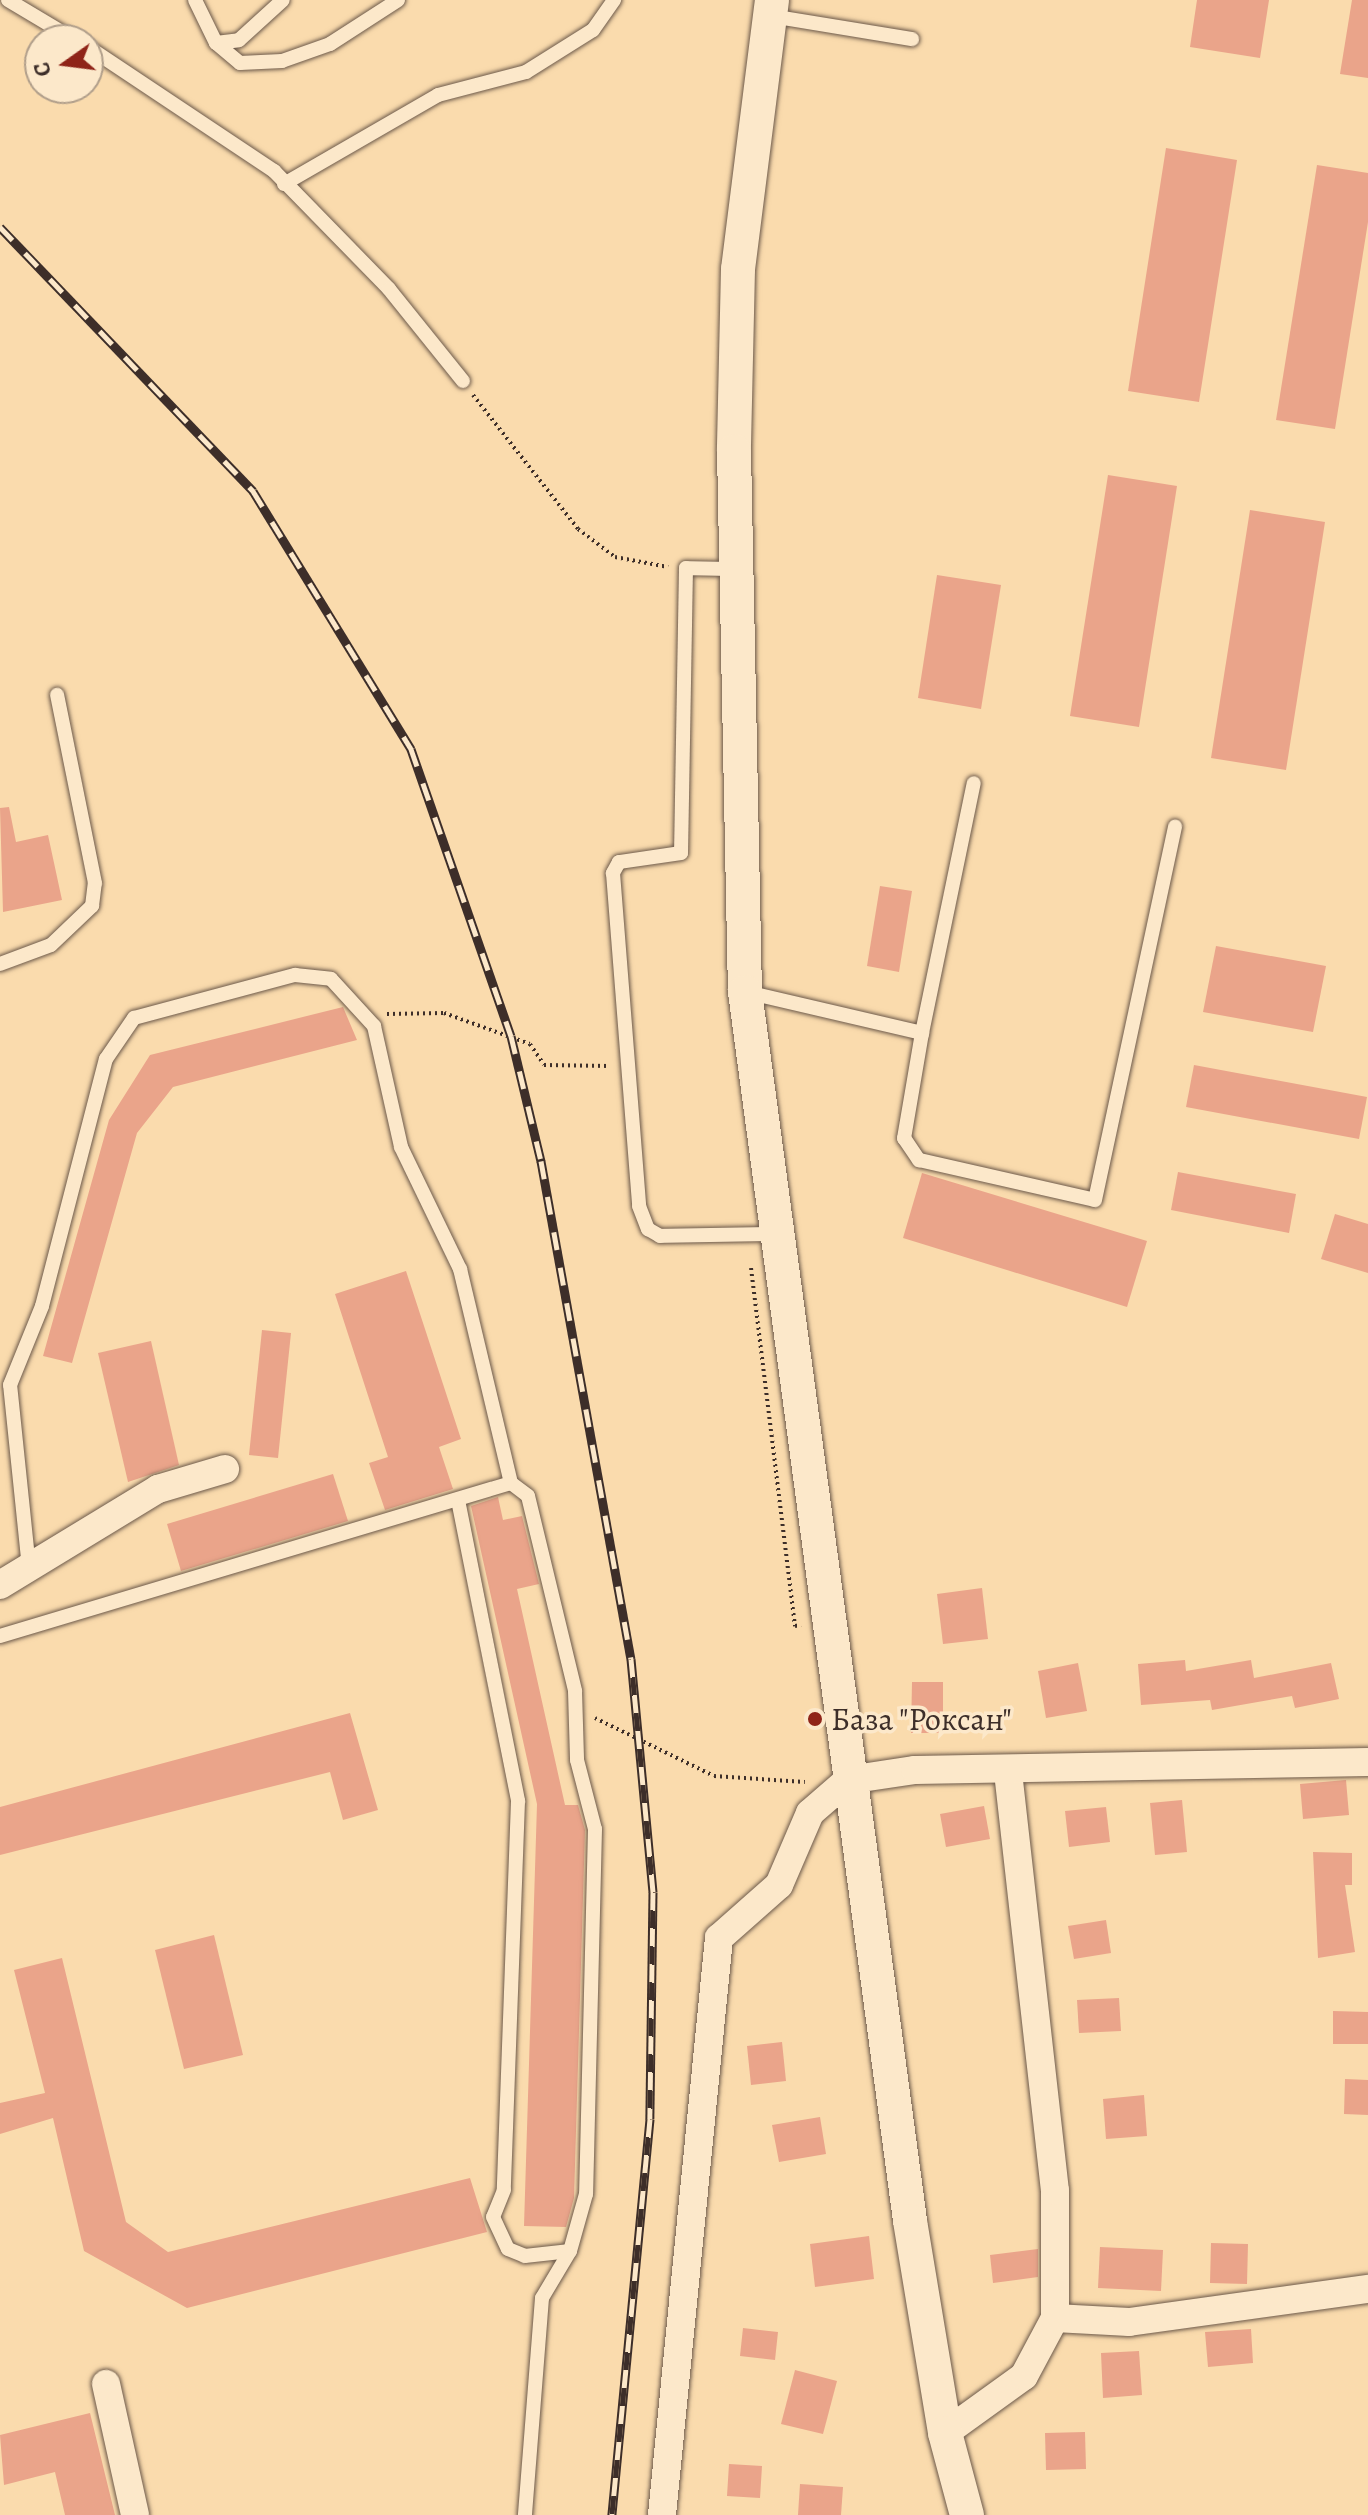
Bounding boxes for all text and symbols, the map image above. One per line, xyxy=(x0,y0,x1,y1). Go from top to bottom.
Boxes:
north arrow xyxy=(24,24,104,104)
text: С xyxy=(26,59,59,80)
place label: База "Роксан" xyxy=(831,1700,1012,1738)
marker: База "Роксан" xyxy=(806,1710,824,1728)

